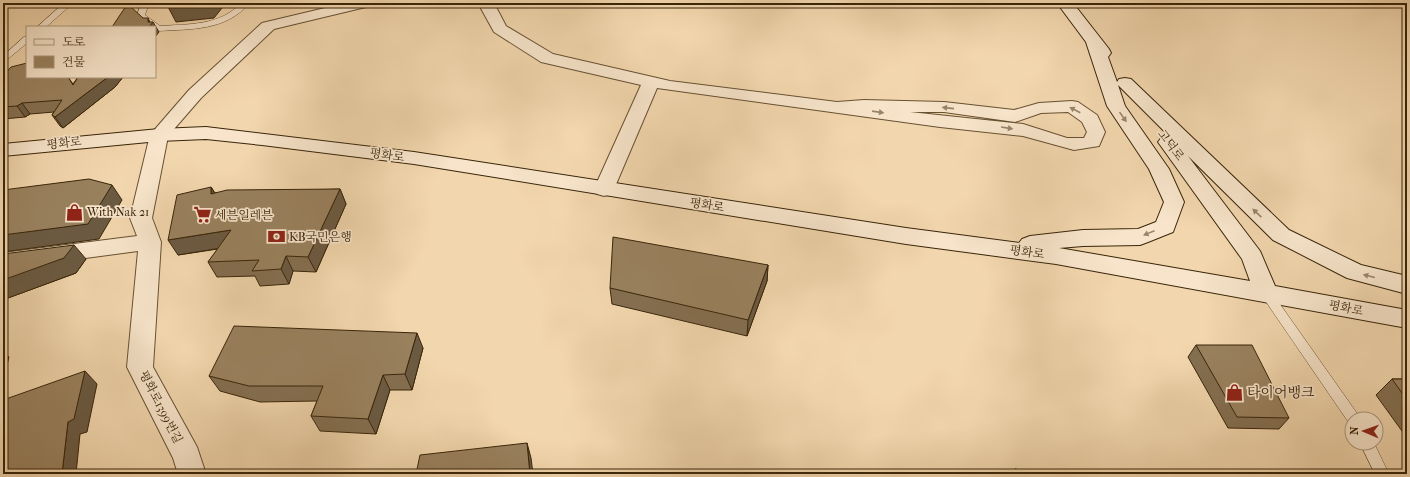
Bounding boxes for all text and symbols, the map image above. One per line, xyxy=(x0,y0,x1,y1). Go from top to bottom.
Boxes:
legend xyxy=(26,26,156,78)
text: 도로 xyxy=(62,35,86,49)
text: 건물 xyxy=(62,55,86,69)
one-way arrow xyxy=(942,105,954,111)
one-way arrow xyxy=(1069,107,1081,113)
one-way arrow xyxy=(872,109,884,116)
one-way arrow xyxy=(1119,111,1127,122)
one-way arrow xyxy=(1001,125,1013,131)
street label: 고덕로 xyxy=(1155,127,1187,163)
street label: 평화로 xyxy=(46,134,82,152)
street label: 평화로 xyxy=(369,146,406,164)
street label: 평화로 xyxy=(689,195,726,215)
shop icon: With Nak 21 xyxy=(64,202,84,222)
place label: With Nak 21 xyxy=(86,205,149,219)
supermarket icon: 세븐일레븐 xyxy=(192,205,212,225)
place label: 세븐일레븐 xyxy=(215,208,273,222)
one-way arrow xyxy=(1252,208,1262,218)
bank icon: KB국민은행 xyxy=(266,227,286,247)
place label: KB국민은행 xyxy=(289,230,352,244)
one-way arrow xyxy=(1142,231,1154,237)
street label: 평화로 xyxy=(1009,243,1046,261)
one-way arrow xyxy=(1363,273,1375,279)
street label: 평화로 xyxy=(1328,298,1365,318)
street label: 평화로1399번길 xyxy=(137,368,185,446)
shop icon: 타이어뱅크 xyxy=(1224,382,1244,402)
place label: 타이어뱅크 xyxy=(1247,384,1315,401)
north arrow xyxy=(1344,411,1384,451)
text: N xyxy=(1348,426,1361,435)

